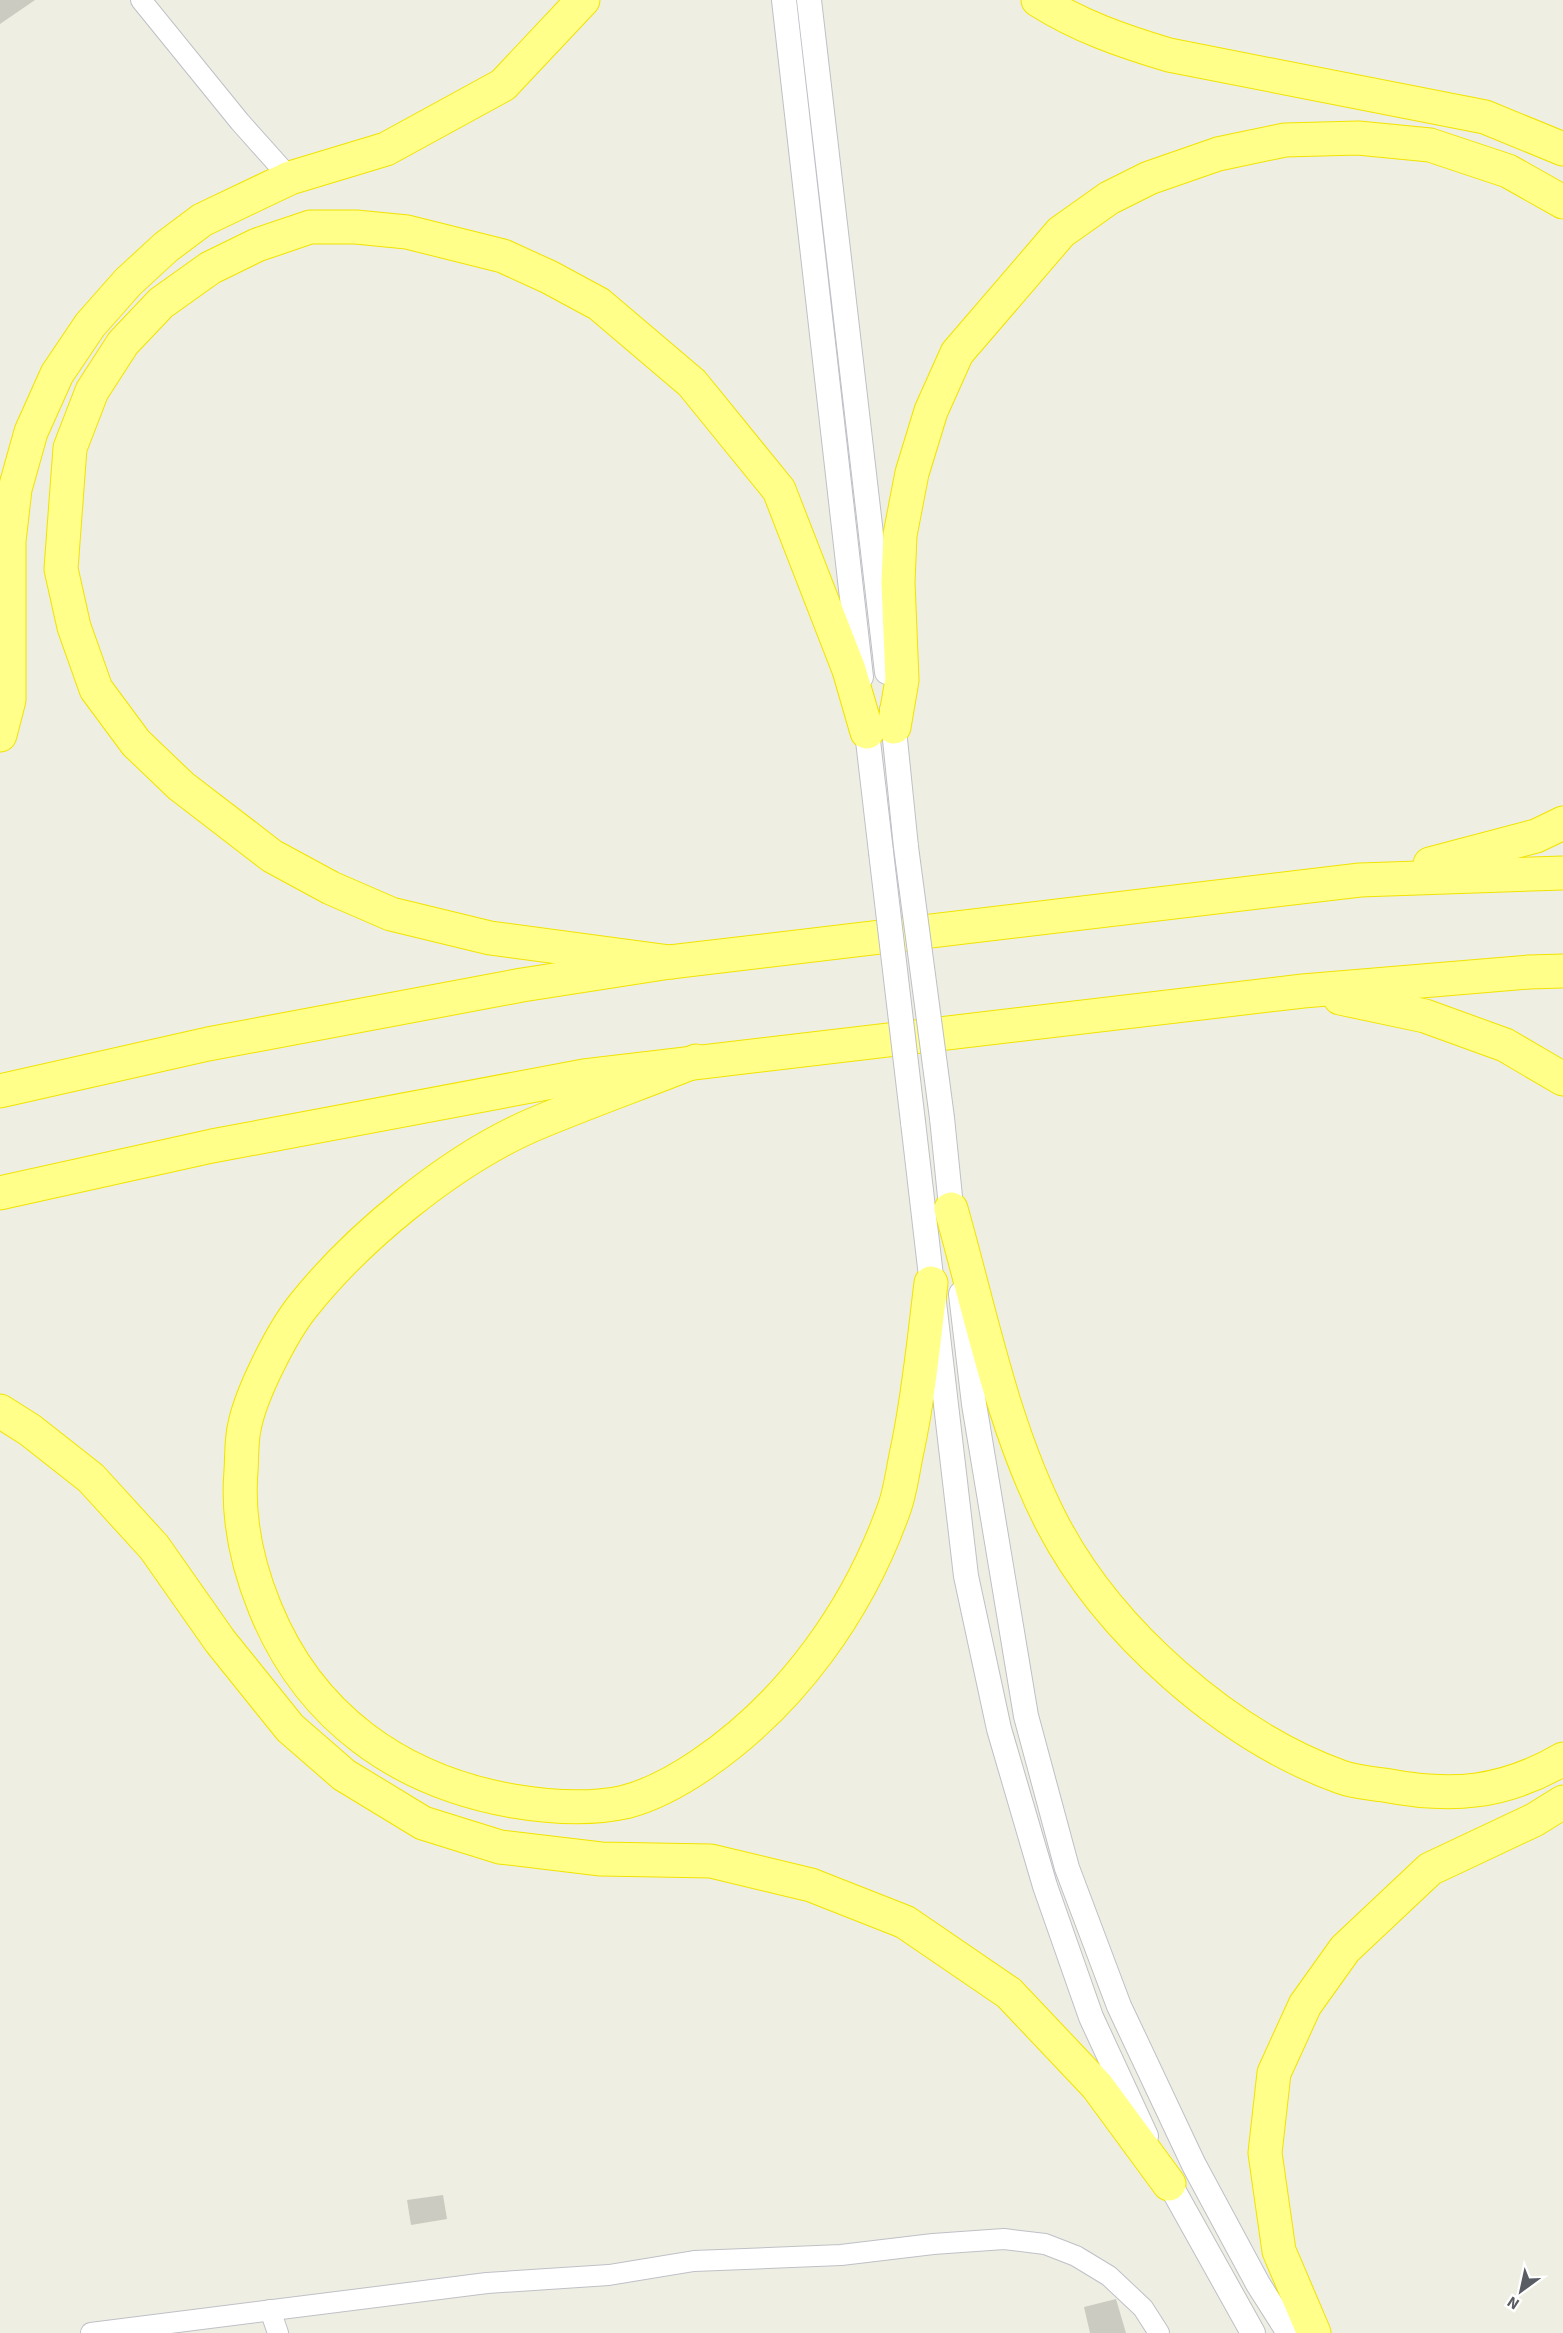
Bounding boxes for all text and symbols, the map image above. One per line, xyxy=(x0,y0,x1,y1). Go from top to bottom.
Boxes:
north arrow xyxy=(1491,2261,1551,2321)
text: N xyxy=(1503,2291,1524,2315)

